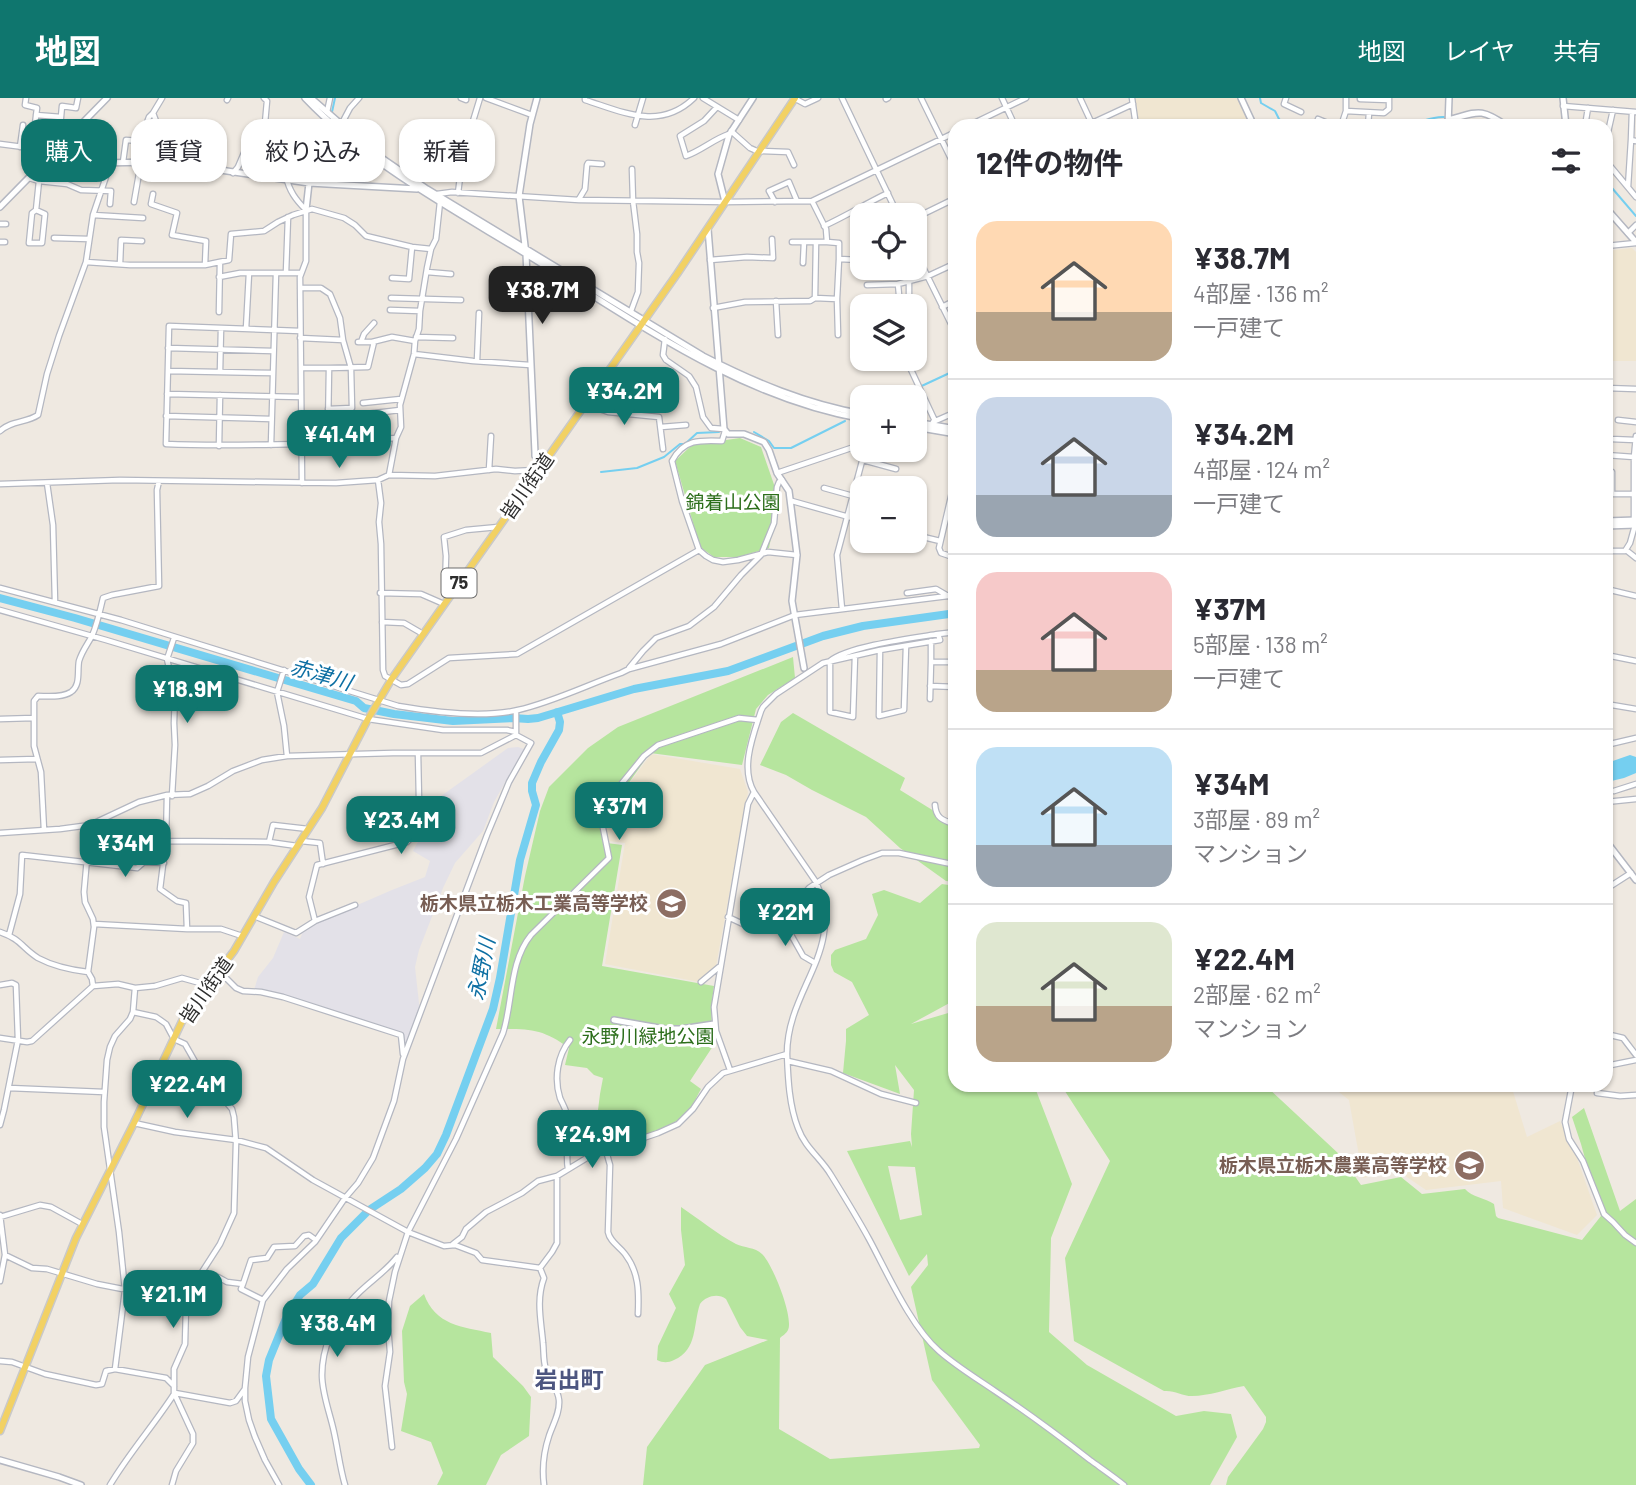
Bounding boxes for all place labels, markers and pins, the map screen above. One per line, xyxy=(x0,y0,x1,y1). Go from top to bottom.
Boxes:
pin: ¥38.7M xyxy=(485,266,599,326)
pin: ¥34.2M xyxy=(567,368,681,427)
pin: ¥41.4M xyxy=(282,410,396,470)
pin: ¥18.9M xyxy=(130,666,244,725)
pin: ¥37M xyxy=(578,782,660,842)
pin: ¥23.4M xyxy=(344,796,458,856)
pin: ¥34M xyxy=(84,820,166,879)
school or university icon: 栃木県立栃木工業高等学校 xyxy=(654,886,688,920)
pin: ¥22M xyxy=(744,888,826,948)
place label: 栃木県立栃木工業高等学校 xyxy=(420,891,648,914)
pin: ¥22.4M xyxy=(130,1060,244,1120)
pin: ¥24.9M xyxy=(535,1110,649,1170)
school or university icon: 栃木県立栃木農業高等学校 xyxy=(1453,1148,1487,1182)
place label: 栃木県立栃木農業高等学校 xyxy=(1219,1153,1447,1176)
pin: ¥21.1M xyxy=(116,1270,230,1330)
pin: ¥38.4M xyxy=(280,1300,394,1359)

